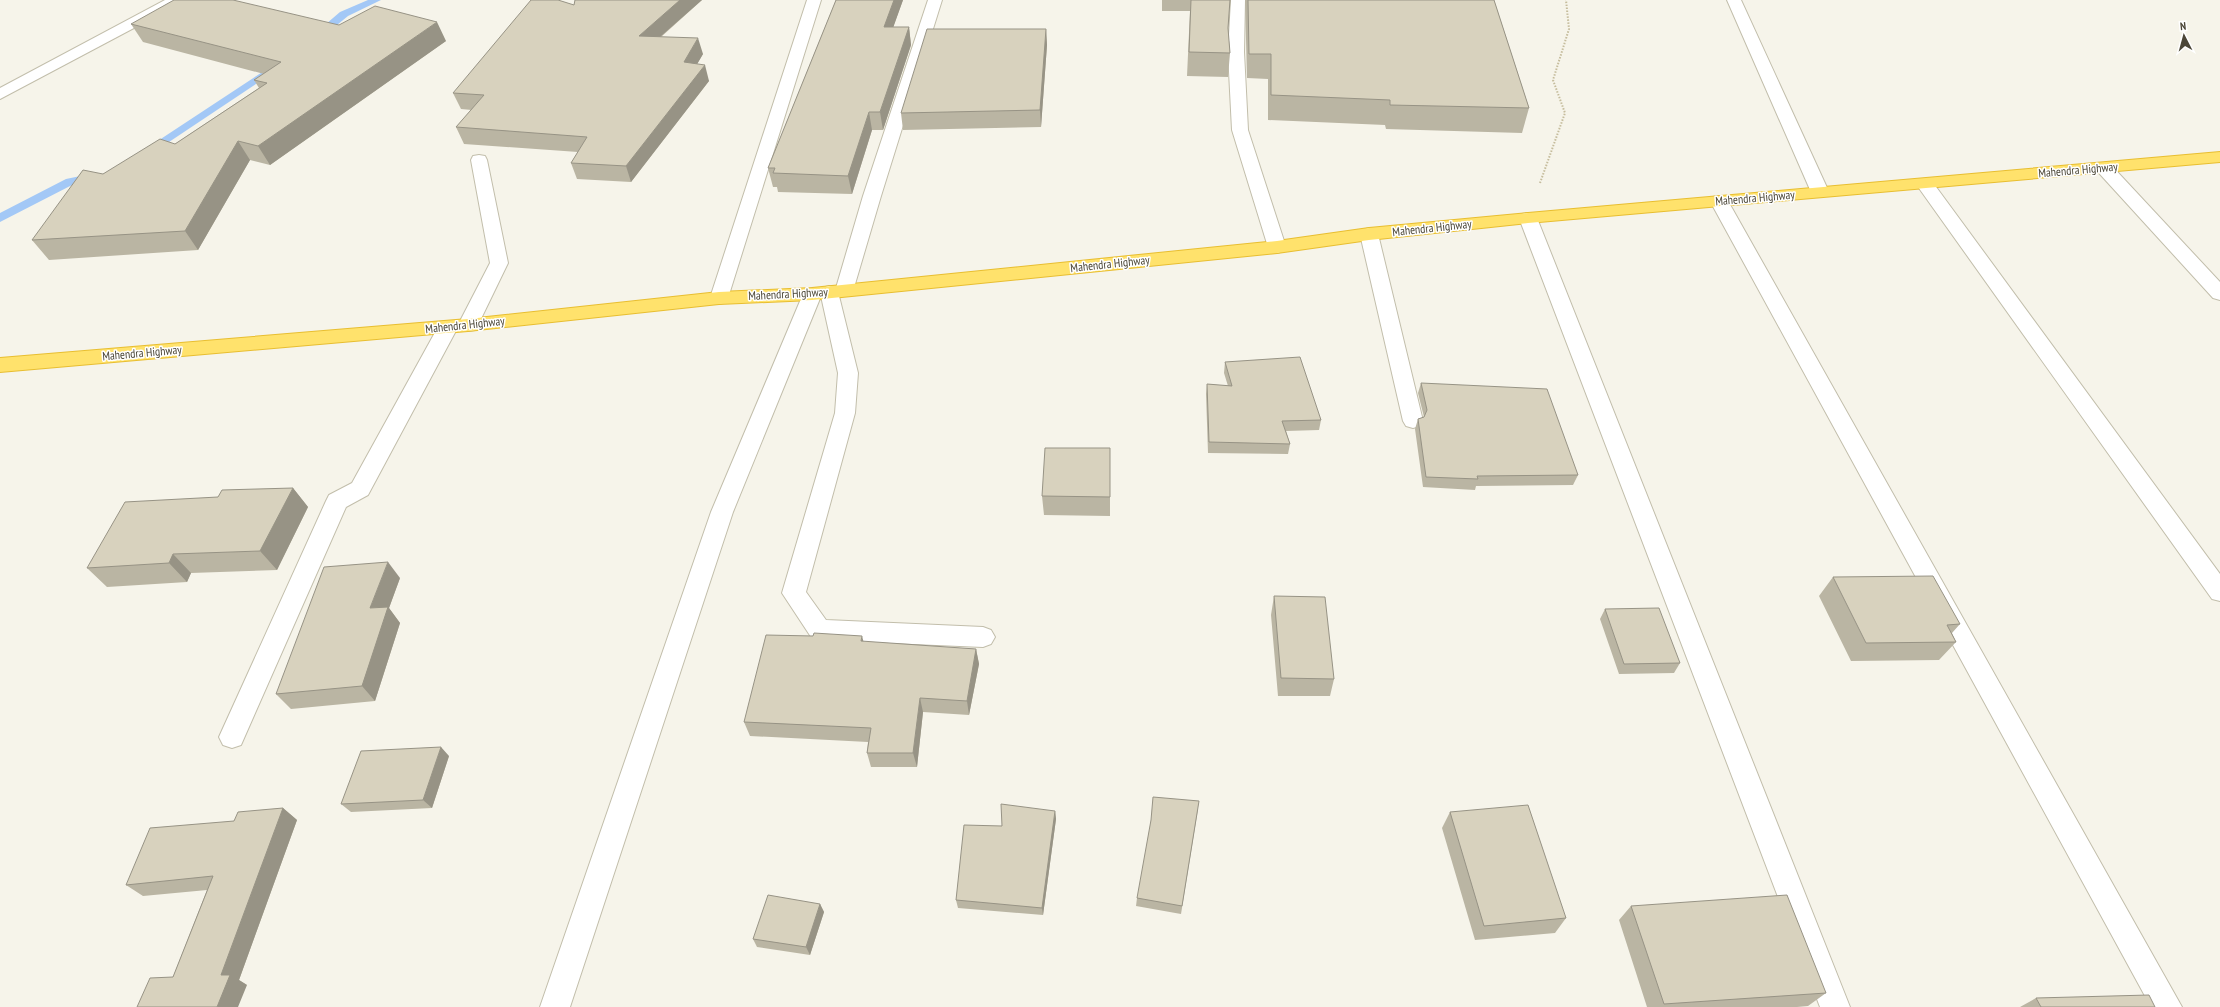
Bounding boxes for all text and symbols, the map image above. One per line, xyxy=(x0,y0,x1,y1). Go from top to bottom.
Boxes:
north arrow xyxy=(2164,16,2204,56)
text: N xyxy=(2179,19,2187,33)
street label: Mahendra Highway xyxy=(2038,159,2119,180)
street label: Mahendra Highway xyxy=(1715,187,1796,208)
street label: Mahendra Highway xyxy=(1392,216,1473,239)
street label: Mahendra Highway xyxy=(1070,252,1151,275)
street label: Mahendra Highway xyxy=(748,284,829,303)
street label: Mahendra Highway xyxy=(425,313,506,336)
street label: Mahendra Highway xyxy=(102,342,183,363)

